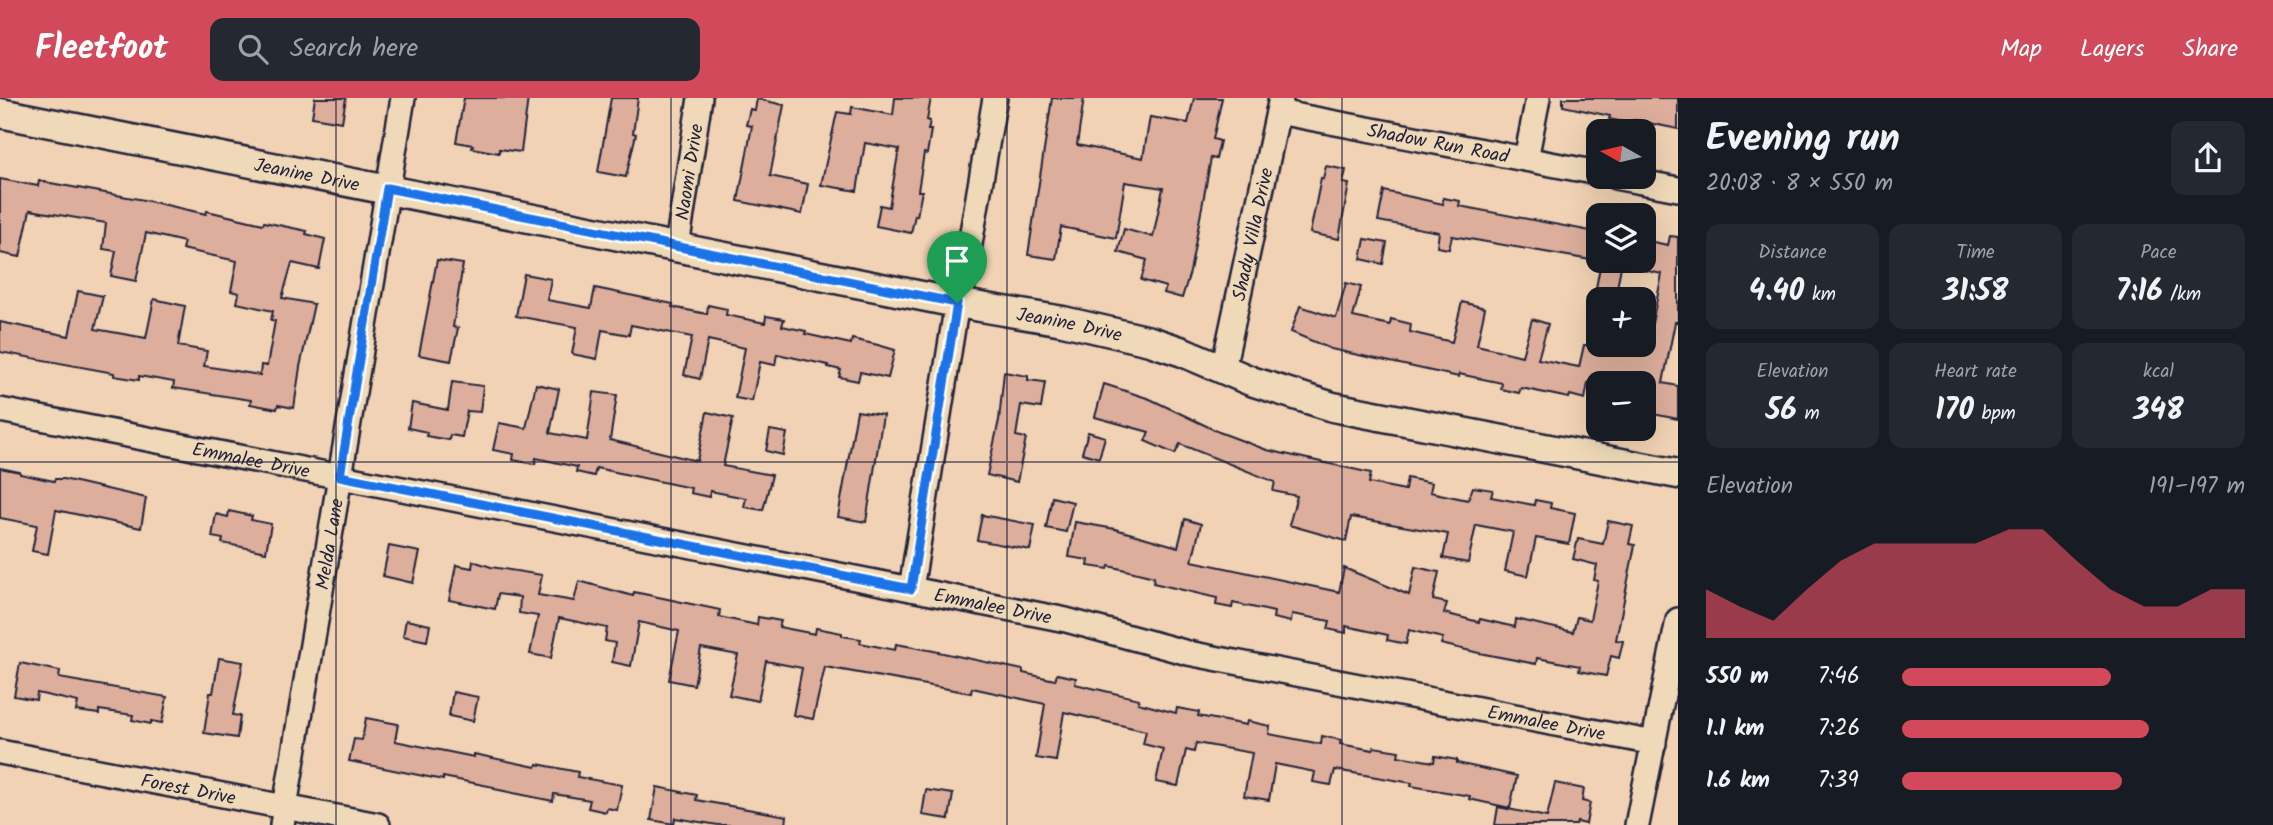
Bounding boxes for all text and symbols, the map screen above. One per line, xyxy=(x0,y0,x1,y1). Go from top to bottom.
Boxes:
search box xyxy=(210,18,700,81)
text: Fleetfoot xyxy=(35,23,168,76)
text: Search here xyxy=(290,28,418,70)
icon: search xyxy=(234,30,272,68)
text: Map xyxy=(2000,30,2042,69)
text: Layers xyxy=(2080,30,2144,69)
text: Share xyxy=(2182,30,2238,69)
text: Evening run xyxy=(1706,110,1900,170)
street label: Shadow Run Road xyxy=(1364,116,1512,173)
north arrow xyxy=(1586,119,1656,189)
map controls xyxy=(1586,119,1656,441)
street label: Naomi Drive xyxy=(668,121,713,223)
button: share xyxy=(2171,121,2245,195)
street label: Jeanine Drive xyxy=(251,151,362,201)
street label: Shady Villa Drive xyxy=(1225,165,1283,304)
text: 20:08 · 8 × 550 m xyxy=(1706,166,1893,202)
button: layers xyxy=(1586,203,1656,273)
pin xyxy=(927,231,987,303)
text: Distance xyxy=(1758,238,1827,268)
text: Time xyxy=(1956,238,1995,268)
text: Pace xyxy=(2140,238,2177,268)
icon: arrive xyxy=(938,242,976,280)
text: 4.40 xyxy=(1749,268,1804,316)
text: 31:58 xyxy=(1943,268,2008,316)
text: 7:16 xyxy=(2116,268,2163,316)
text: km xyxy=(1804,280,1836,310)
text: /km xyxy=(2163,280,2201,310)
button: + xyxy=(1586,287,1656,357)
street label: Jeanine Drive xyxy=(1014,300,1125,351)
text: Elevation xyxy=(1757,357,1828,387)
text: Heart rate xyxy=(1934,357,2017,387)
text: kcal xyxy=(2143,357,2174,387)
button: − xyxy=(1586,371,1656,441)
text: 56 xyxy=(1765,387,1797,435)
text: 170 xyxy=(1935,387,1974,435)
text: 348 xyxy=(2133,387,2184,435)
text: m xyxy=(1797,399,1820,429)
text: bpm xyxy=(1974,399,2016,429)
street label: Emmalee Drive xyxy=(189,435,313,488)
text: Elevation xyxy=(1706,469,1793,505)
text: 191–197 m xyxy=(2149,469,2245,505)
street label: Melda Lane xyxy=(308,496,353,592)
street label: Emmalee Drive xyxy=(931,581,1054,634)
text: 550 m xyxy=(1706,659,1769,695)
text: 7:46 xyxy=(1818,659,1860,695)
street label: Emmalee Drive xyxy=(1485,698,1608,750)
text: 1.1 km xyxy=(1706,711,1764,747)
text: 7:26 xyxy=(1818,711,1860,747)
text: 1.6 km xyxy=(1706,763,1770,799)
text: 7:39 xyxy=(1818,763,1859,799)
street label: Forest Drive xyxy=(138,767,239,814)

